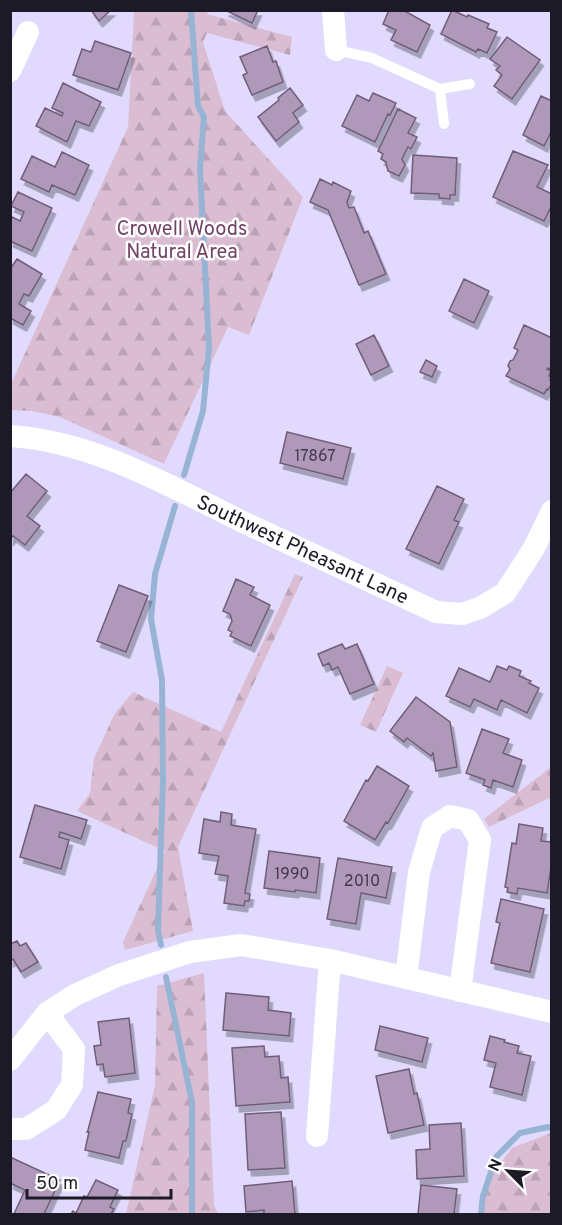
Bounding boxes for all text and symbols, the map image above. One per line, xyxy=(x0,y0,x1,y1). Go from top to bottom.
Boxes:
park label: Crowell Woods Natural Area xyxy=(117,217,247,266)
house number: 17867 xyxy=(294,447,336,467)
street label: Southwest Pheasant Lane xyxy=(192,490,412,611)
house number: 1990 xyxy=(274,865,310,885)
house number: 2010 xyxy=(344,872,380,892)
north arrow xyxy=(478,1141,538,1201)
text: N xyxy=(485,1156,508,1175)
scale bar xyxy=(27,1162,171,1200)
text: 50 m xyxy=(36,1173,78,1196)

